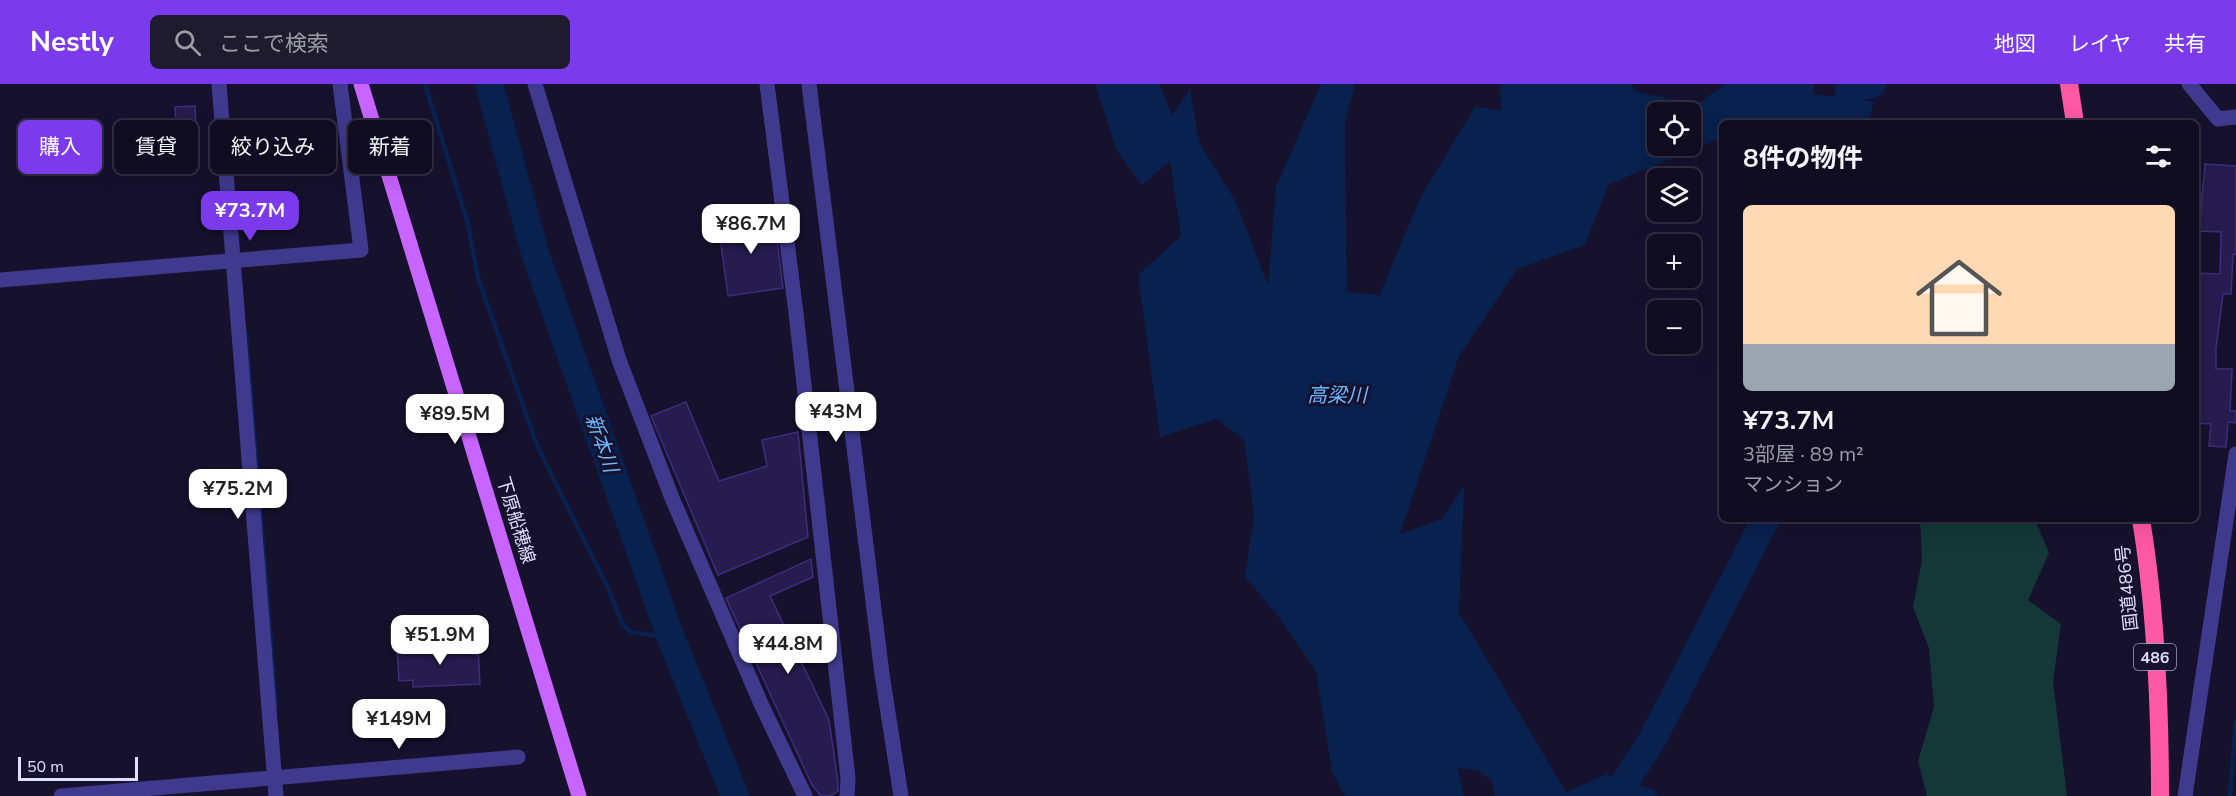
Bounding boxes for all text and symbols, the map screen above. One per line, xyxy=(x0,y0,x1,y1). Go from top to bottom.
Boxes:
search box xyxy=(150,15,570,69)
text: Nestly xyxy=(30,23,114,61)
icon: search xyxy=(171,26,204,59)
text: ここで検索 xyxy=(219,29,329,59)
text: 地図 xyxy=(1994,30,2036,58)
text: レイヤ xyxy=(2069,30,2131,58)
text: 共有 xyxy=(2164,30,2206,58)
map controls xyxy=(1647,102,1701,354)
button: locate xyxy=(1647,102,1701,156)
chip: 購入 xyxy=(18,120,102,174)
chip: 賃貸 xyxy=(114,120,198,174)
chip: 絞り込み xyxy=(210,120,336,174)
chip: 新着 xyxy=(348,120,432,174)
icon: filters xyxy=(2142,140,2175,173)
text: 8件の物件 xyxy=(1743,141,1863,176)
button: layers xyxy=(1647,168,1701,222)
pin: ¥73.7M xyxy=(201,191,299,242)
text: ¥73.7M xyxy=(215,197,285,224)
pin: ¥86.7M xyxy=(702,204,800,255)
text: ¥86.7M xyxy=(716,210,786,237)
button: + xyxy=(1647,234,1701,288)
icon: home xyxy=(1905,244,2013,352)
button: − xyxy=(1647,300,1701,354)
water label: 高梁川 xyxy=(1307,382,1369,409)
pin: ¥43M xyxy=(800,392,872,443)
pin: ¥89.5M xyxy=(406,394,504,445)
text: ¥43M xyxy=(809,398,863,425)
text: ¥89.5M xyxy=(420,400,490,427)
text: ¥73.7M xyxy=(1743,403,1834,438)
water label: 新本川 xyxy=(579,410,625,478)
text: 3部屋 · 89 m² xyxy=(1743,441,1864,468)
pin: ¥75.2M xyxy=(189,469,287,520)
text: マンション xyxy=(1743,471,1843,498)
street label: 下原船穂線 xyxy=(491,473,541,567)
text: ¥75.2M xyxy=(203,475,273,502)
street label: 国道486号 xyxy=(2111,544,2143,632)
pin: ¥51.9M xyxy=(391,615,489,666)
text: ¥51.9M xyxy=(405,621,475,648)
pin: ¥44.8M xyxy=(739,624,837,675)
text: ¥44.8M xyxy=(753,630,823,657)
road number: 486 xyxy=(2134,644,2176,670)
pin: ¥149M xyxy=(357,699,441,750)
text: ¥149M xyxy=(366,705,432,732)
scale bar xyxy=(18,754,138,782)
text: 50 m xyxy=(27,756,64,778)

